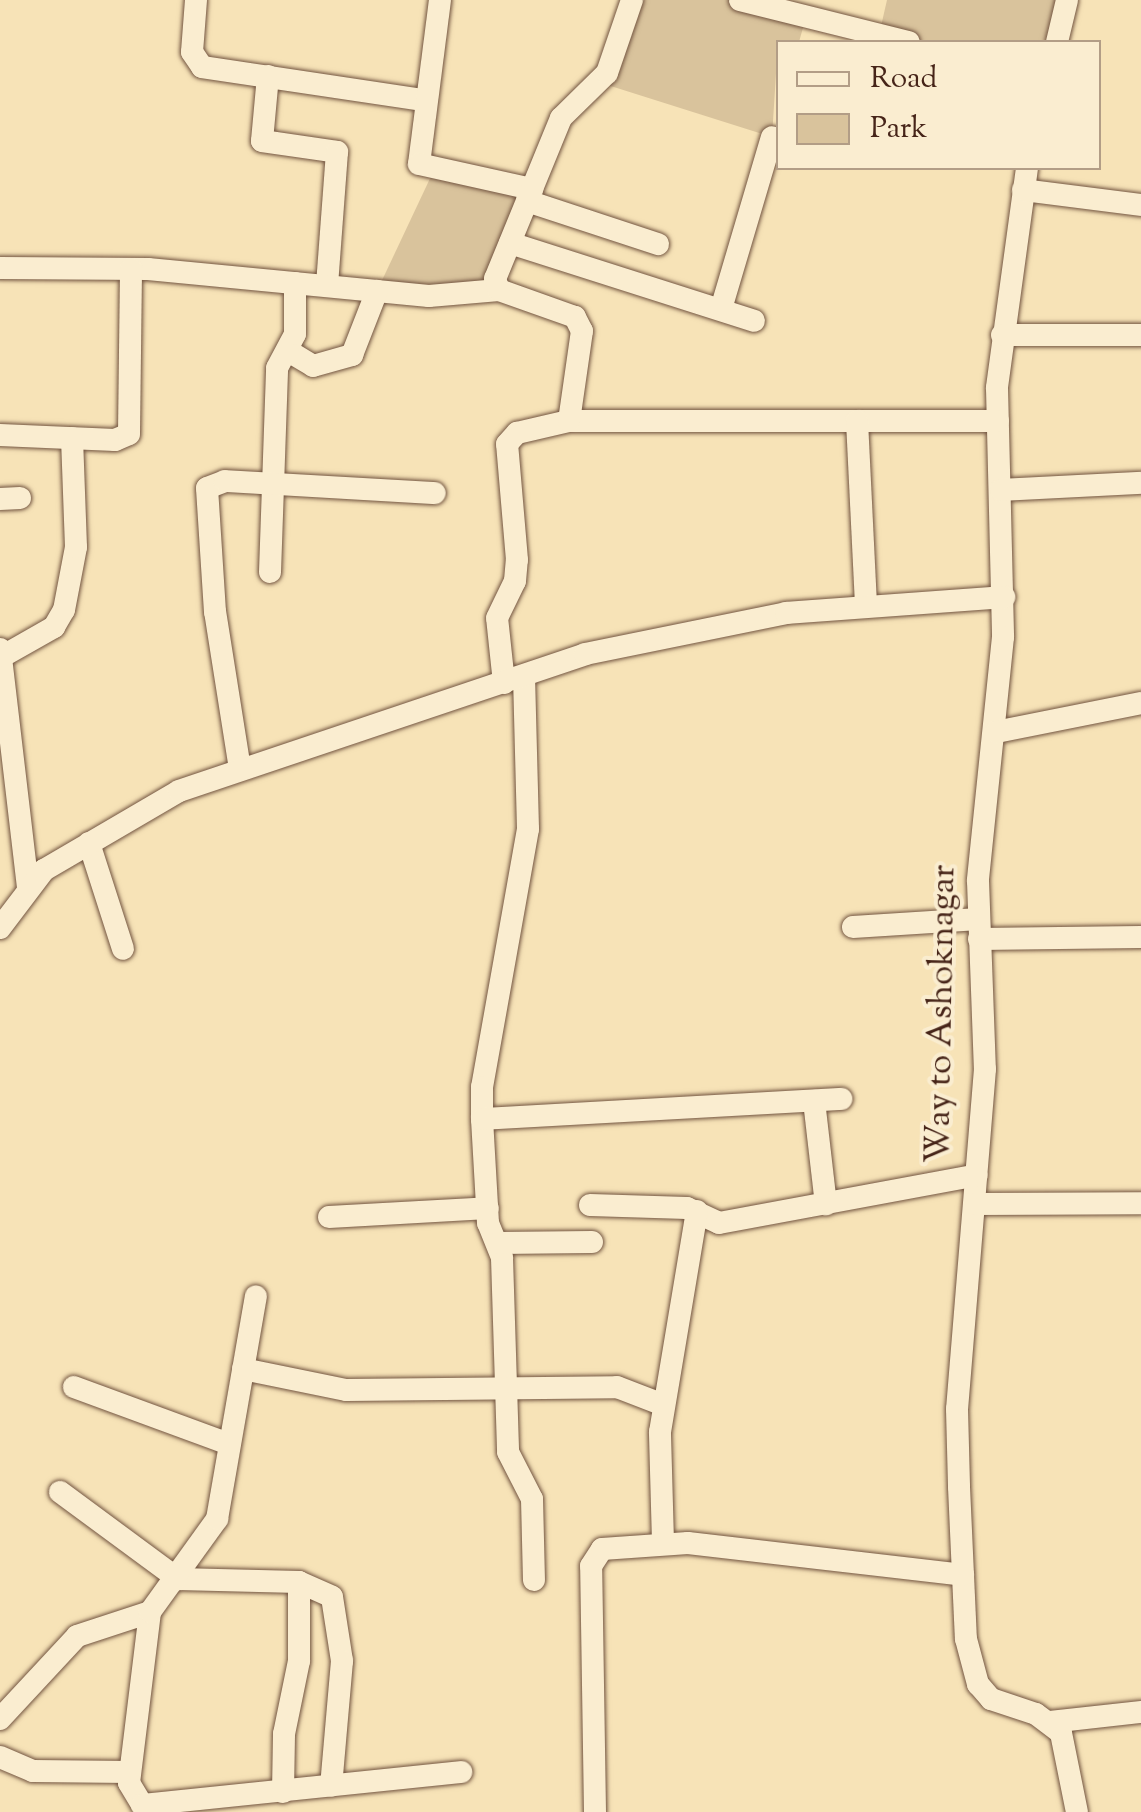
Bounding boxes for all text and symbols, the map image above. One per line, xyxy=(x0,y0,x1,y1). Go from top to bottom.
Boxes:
legend xyxy=(776,40,1101,170)
text: Road xyxy=(870,58,937,101)
text: Park xyxy=(870,108,927,151)
street label: Way to Ashoknagar xyxy=(919,864,967,1164)

